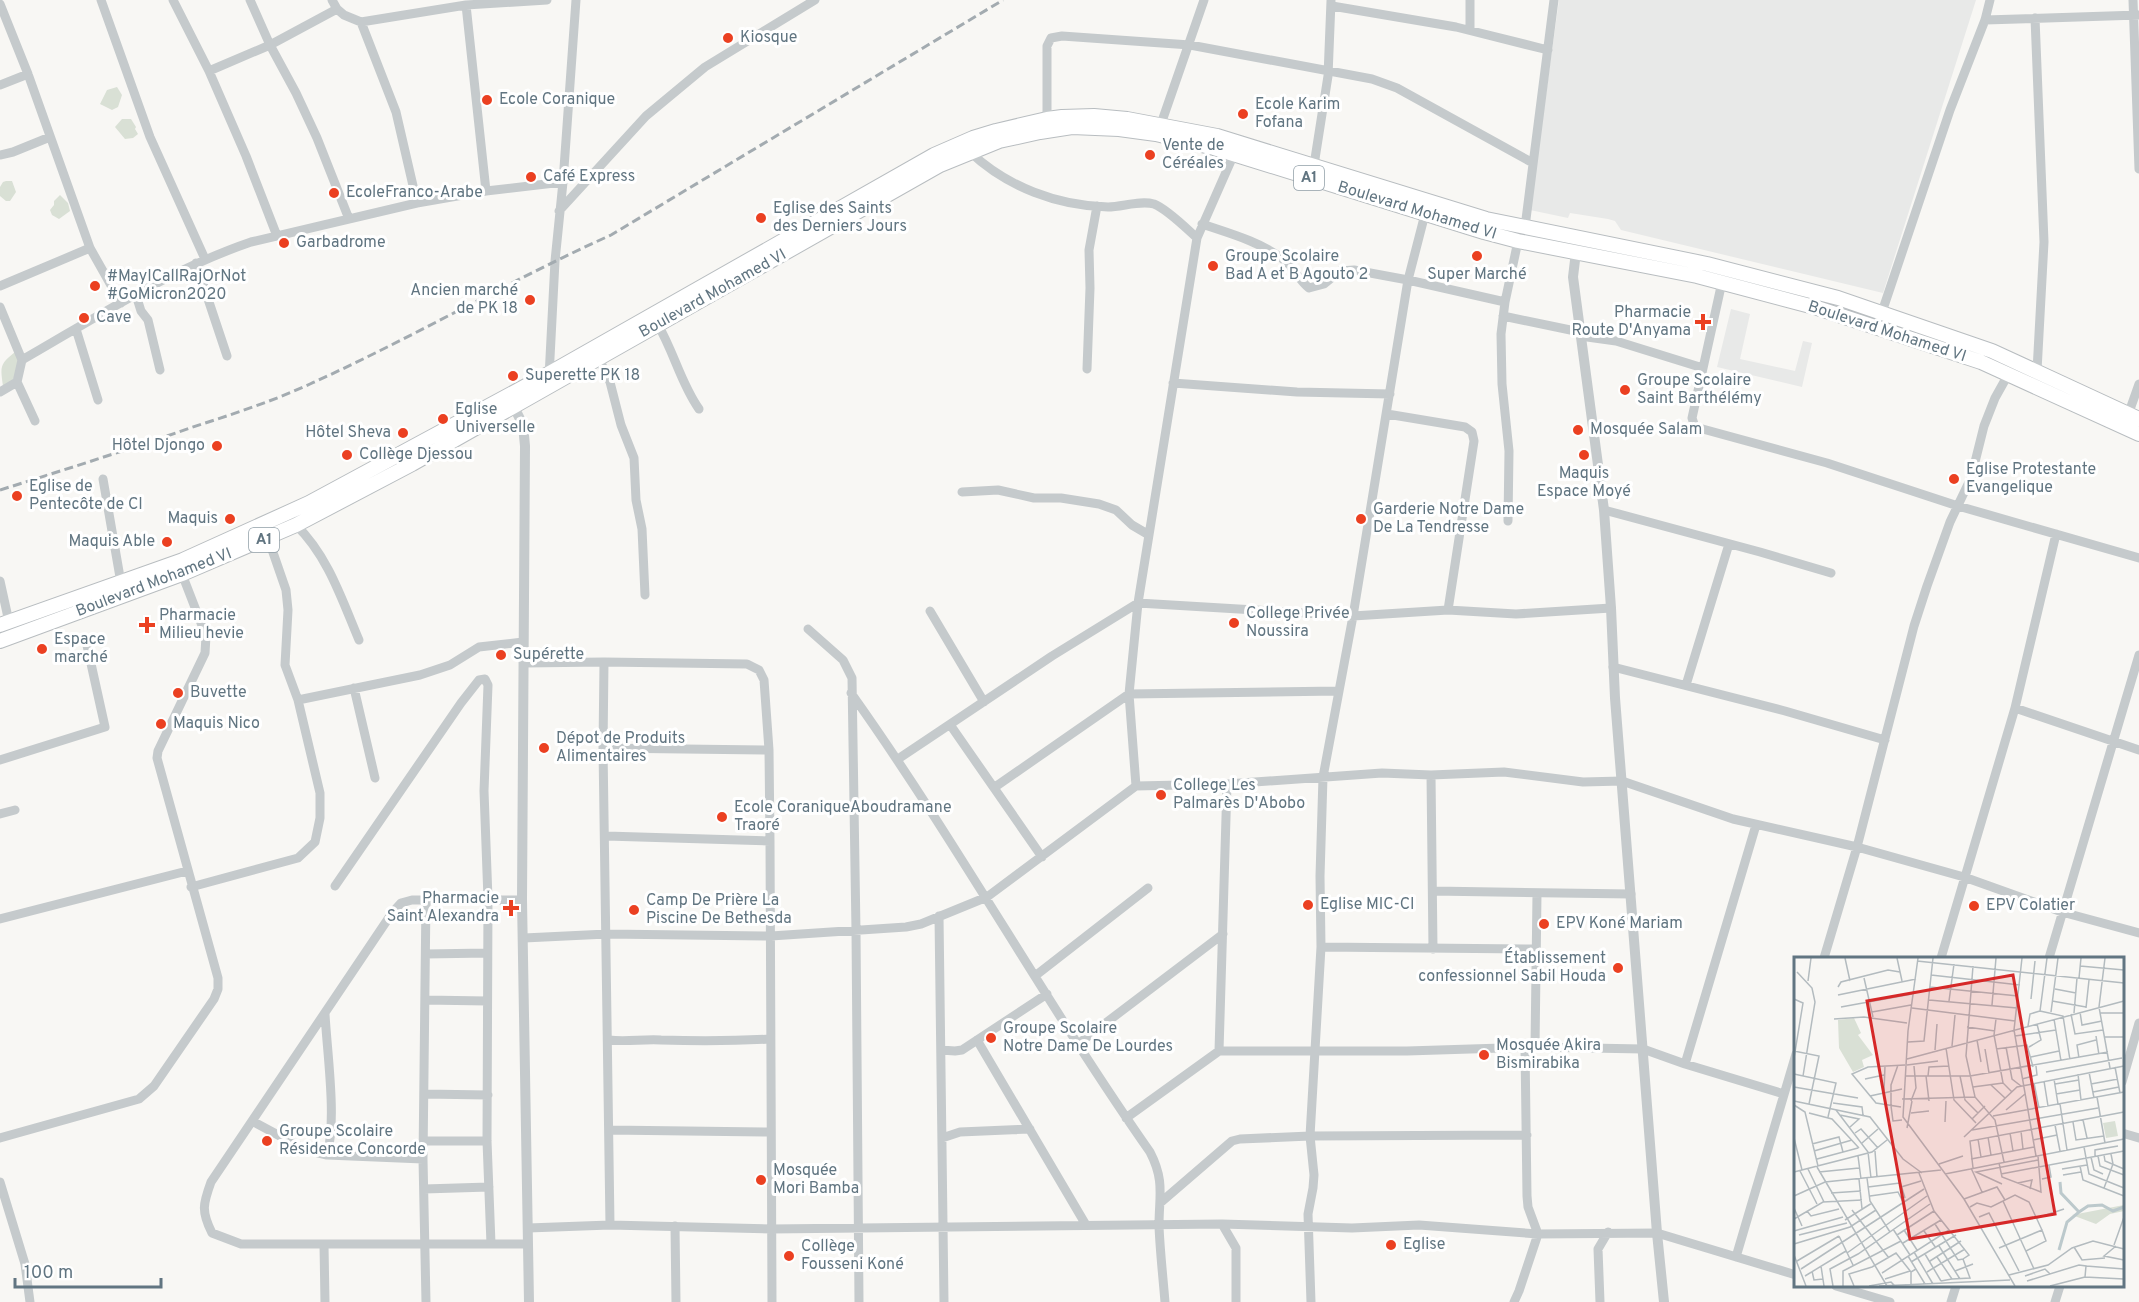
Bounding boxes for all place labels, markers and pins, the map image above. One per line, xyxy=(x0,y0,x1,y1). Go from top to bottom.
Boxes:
place label: Kiosque xyxy=(740,28,797,48)
marker: Kiosque xyxy=(721,31,735,45)
place label: Ecole Coranique xyxy=(499,90,615,110)
marker: Ecole Coranique xyxy=(480,93,494,107)
place label: Ecole Karim Fofana xyxy=(1255,95,1340,133)
marker: Ecole Karim Fofana xyxy=(1236,107,1250,121)
place label: Vente de Céréales xyxy=(1162,136,1224,174)
marker: Vente de Céréales xyxy=(1143,148,1157,162)
place label: Café Express xyxy=(543,167,635,187)
marker: Café Express xyxy=(524,170,538,184)
place label: EcoleFranco-Arabe xyxy=(346,183,483,203)
marker: EcoleFranco-Arabe xyxy=(327,186,341,200)
place label: Eglise des Saints des Derniers Jours xyxy=(773,199,907,237)
marker: Eglise des Saints des Derniers Jours xyxy=(754,211,768,225)
place label: Garbadrome xyxy=(296,233,386,253)
marker: Garbadrome xyxy=(277,236,291,250)
place label: Groupe Scolaire Bad A et B Agouto 2 xyxy=(1225,247,1368,285)
marker: Super Marché xyxy=(1470,249,1484,263)
marker: Groupe Scolaire Bad A et B Agouto 2 xyxy=(1206,259,1220,273)
place label: Super Marché xyxy=(1427,265,1527,285)
place label: #MayICallRajOrNot #GoMicron2020 xyxy=(107,267,246,305)
marker: #MayICallRajOrNot #GoMicron2020 xyxy=(88,279,102,293)
place label: Ancien marché de PK 18 xyxy=(410,281,518,319)
marker: Ancien marché de PK 18 xyxy=(523,293,537,307)
place label: Pharmacie Route D'Anyama xyxy=(1572,303,1691,341)
place label: Cave xyxy=(96,308,131,328)
marker: Cave xyxy=(77,311,91,325)
marker: Pharmacie Route D'Anyama xyxy=(1696,315,1710,329)
place label: Superette PK 18 xyxy=(525,366,640,386)
marker: Superette PK 18 xyxy=(506,369,520,383)
place label: Groupe Scolaire Saint Barthélémy xyxy=(1637,371,1762,409)
marker: Groupe Scolaire Saint Barthélémy xyxy=(1618,383,1632,397)
place label: Eglise Universelle xyxy=(455,400,535,438)
marker: Eglise Universelle xyxy=(436,412,450,426)
place label: Mosquée Salam xyxy=(1590,420,1702,440)
place label: Hôtel Sheva xyxy=(305,423,391,443)
marker: Mosquée Salam xyxy=(1571,423,1585,437)
marker: Hôtel Sheva xyxy=(396,426,410,440)
place label: Hôtel Djongo xyxy=(112,436,205,456)
marker: Hôtel Djongo xyxy=(210,439,224,453)
place label: Collège Djessou xyxy=(359,445,473,465)
marker: Collège Djessou xyxy=(340,448,354,462)
marker: Maquis Espace Moyé xyxy=(1577,448,1591,462)
place label: Eglise Protestante Evangelique xyxy=(1966,460,2096,498)
place label: Maquis Espace Moyé xyxy=(1537,464,1631,502)
marker: Eglise Protestante Evangelique xyxy=(1947,472,1961,486)
place label: Eglise de Pentecôte de CI xyxy=(29,477,143,515)
marker: Eglise de Pentecôte de CI xyxy=(10,489,24,503)
place label: Garderie Notre Dame De La Tendresse xyxy=(1373,500,1524,538)
place label: Maquis xyxy=(167,509,218,529)
marker: Maquis xyxy=(223,512,237,526)
marker: Garderie Notre Dame De La Tendresse xyxy=(1354,512,1368,526)
place label: Maquis Able xyxy=(69,532,155,552)
marker: Maquis Able xyxy=(160,535,174,549)
place label: College Privée Noussira xyxy=(1246,604,1350,642)
place label: Pharmacie Milieu hevie xyxy=(159,606,244,644)
marker: College Privée Noussira xyxy=(1227,616,1241,630)
marker: Pharmacie Milieu hevie xyxy=(140,618,154,632)
place label: Espace marché xyxy=(54,630,108,668)
marker: Espace marché xyxy=(35,642,49,656)
place label: Supérette xyxy=(513,645,584,665)
marker: Supérette xyxy=(494,648,508,662)
place label: Buvette xyxy=(190,683,247,703)
marker: Buvette xyxy=(171,686,185,700)
place label: Maquis Nico xyxy=(173,714,260,734)
marker: Maquis Nico xyxy=(154,717,168,731)
place label: Dépot de Produits Alimentaires xyxy=(556,729,685,767)
marker: Dépot de Produits Alimentaires xyxy=(537,741,551,755)
place label: College Les Palmarès D'Abobo xyxy=(1173,776,1305,814)
marker: College Les Palmarès D'Abobo xyxy=(1154,788,1168,802)
place label: Ecole CoraniqueAboudramane Traoré xyxy=(734,798,952,836)
marker: Ecole CoraniqueAboudramane Traoré xyxy=(715,810,729,824)
place label: Pharmacie Saint Alexandra xyxy=(387,889,499,927)
place label: Camp De Prière La Piscine De Bethesda xyxy=(646,891,792,929)
place label: Eglise MIC-CI xyxy=(1320,895,1415,915)
place label: EPV Colatier xyxy=(1986,896,2075,916)
marker: Eglise MIC-CI xyxy=(1301,898,1315,912)
marker: EPV Colatier xyxy=(1967,899,1981,913)
marker: Pharmacie Saint Alexandra xyxy=(504,901,518,915)
marker: Camp De Prière La Piscine De Bethesda xyxy=(627,903,641,917)
place label: EPV Koné Mariam xyxy=(1556,914,1683,934)
marker: EPV Koné Mariam xyxy=(1537,917,1551,931)
place label: Établissement confessionnel Sabil Houda xyxy=(1418,947,1606,987)
marker: Établissement confessionnel Sabil Houda xyxy=(1611,961,1625,975)
place label: Groupe Scolaire Notre Dame De Lourdes xyxy=(1003,1019,1173,1057)
marker: Groupe Scolaire Notre Dame De Lourdes xyxy=(984,1031,998,1045)
place label: Mosquée Akira Bismirabika xyxy=(1496,1036,1601,1074)
marker: Mosquée Akira Bismirabika xyxy=(1477,1048,1491,1062)
place label: Groupe Scolaire Résidence Concorde xyxy=(279,1122,426,1160)
marker: Groupe Scolaire Résidence Concorde xyxy=(260,1134,274,1148)
place label: Mosquée Mori Bamba xyxy=(773,1161,859,1199)
marker: Mosquée Mori Bamba xyxy=(754,1173,768,1187)
place label: Eglise xyxy=(1403,1235,1445,1255)
place label: Collège Fousseni Koné xyxy=(801,1237,904,1275)
marker: Eglise xyxy=(1384,1238,1398,1252)
marker: Collège Fousseni Koné xyxy=(782,1249,796,1263)

